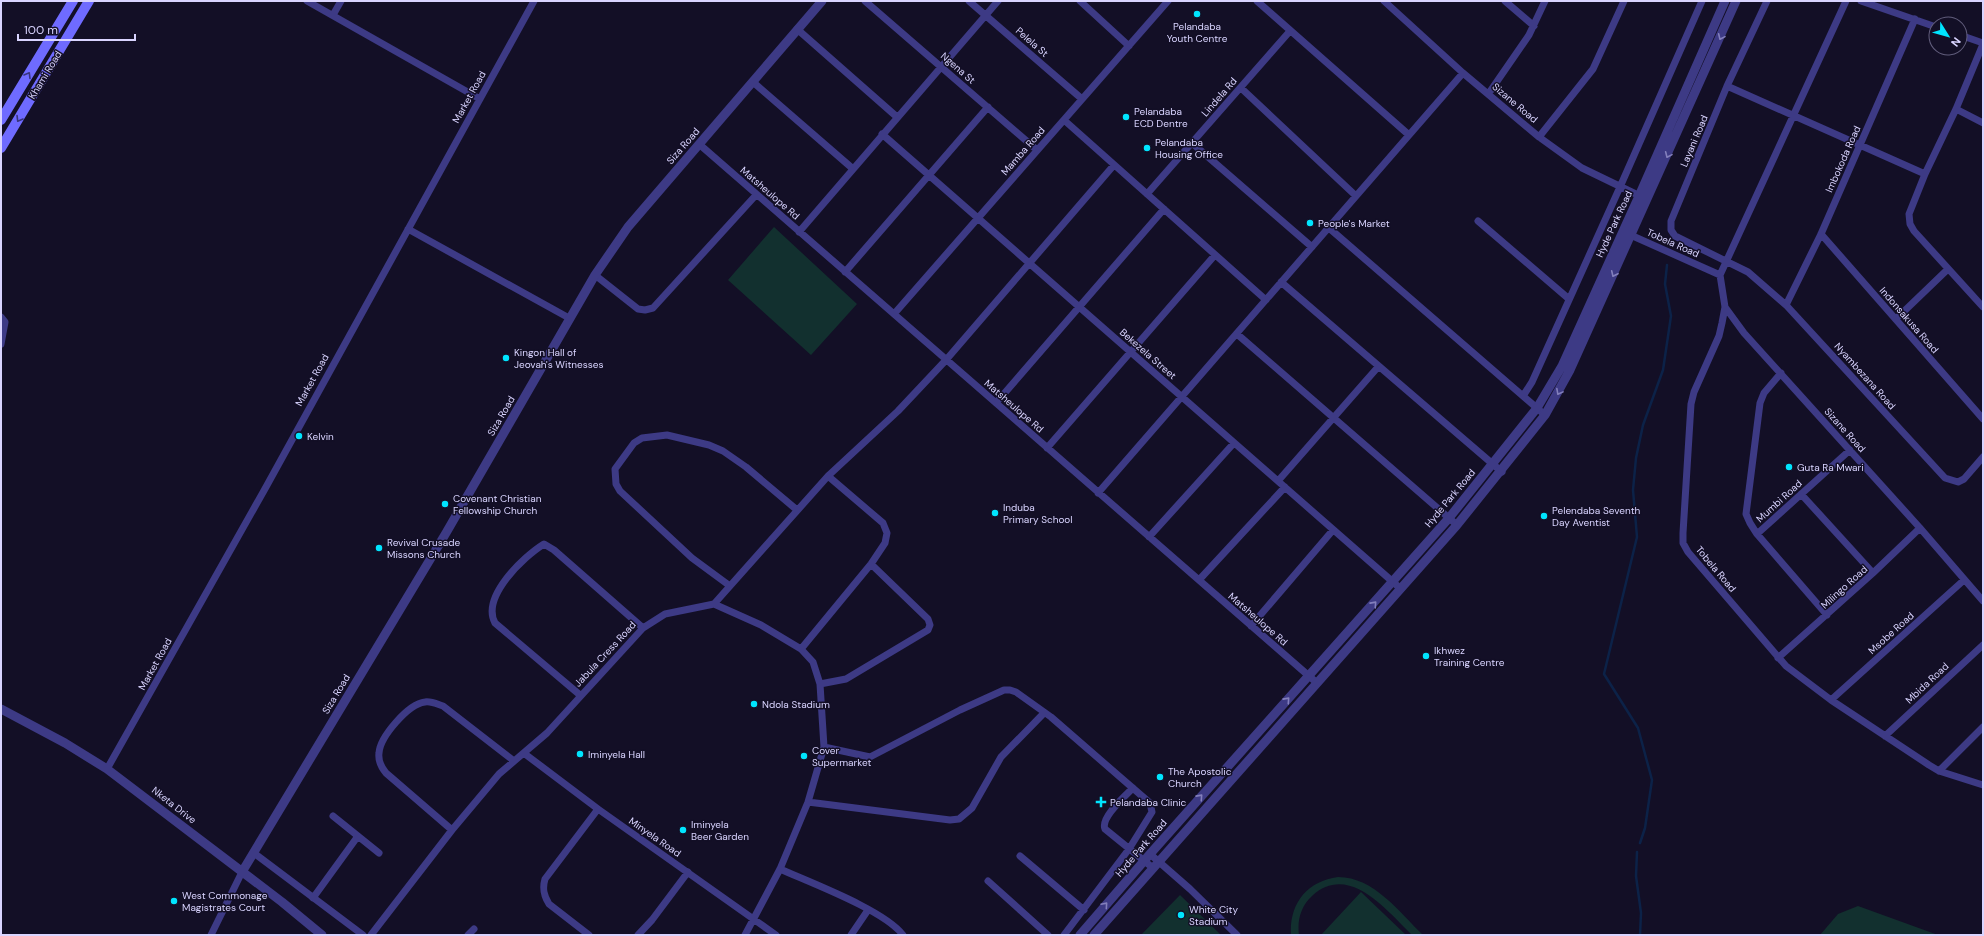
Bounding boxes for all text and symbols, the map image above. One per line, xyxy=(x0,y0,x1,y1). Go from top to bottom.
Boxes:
marker: Pelandaba Youth Centre xyxy=(1192,9,1202,19)
scale bar xyxy=(18,16,135,42)
north arrow xyxy=(1928,16,1968,56)
place label: Pelandaba Youth Centre xyxy=(1167,20,1228,45)
text: 100 m xyxy=(24,22,58,38)
street label: Pelela St xyxy=(1013,24,1051,60)
one-way arrow xyxy=(1717,33,1725,40)
text: N xyxy=(1948,35,1964,49)
street label: Khami Road xyxy=(25,48,65,102)
street label: Ngena St xyxy=(938,49,978,87)
street label: Market Road xyxy=(449,69,489,125)
one-way arrow xyxy=(24,72,31,79)
street label: Lindela Rd xyxy=(1198,75,1240,119)
street label: Sizane Road xyxy=(1490,80,1540,126)
place label: Pelandaba ECD Dentre xyxy=(1134,105,1188,130)
marker: Pelandaba ECD Dentre xyxy=(1121,112,1131,122)
street label: Layani Road xyxy=(1677,113,1711,169)
one-way arrow xyxy=(16,115,23,122)
street label: Mamba Road xyxy=(998,124,1048,178)
street label: Imbokoda Road xyxy=(1822,124,1864,194)
street label: Siza Road xyxy=(664,125,702,167)
place label: Pelandaba Housing Office xyxy=(1155,136,1223,161)
marker: Pelandaba Housing Office xyxy=(1142,143,1152,153)
one-way arrow xyxy=(1665,151,1673,159)
street label: Matsheulope Rd xyxy=(738,164,802,222)
street label: Hyde Park Road xyxy=(1593,189,1635,259)
place label: People's Market xyxy=(1318,217,1390,230)
marker: People's Market xyxy=(1305,218,1315,228)
street label: Tobela Road xyxy=(1645,226,1701,260)
one-way arrow xyxy=(1611,270,1619,277)
street label: Indonsakusa Road xyxy=(1877,284,1941,356)
street label: Bekezela Street xyxy=(1117,326,1179,382)
street label: Nyambezana Road xyxy=(1832,340,1898,412)
place label: Kingon Hall of Jeovah's Witnesses xyxy=(514,346,604,371)
street label: Market Road xyxy=(292,352,332,408)
marker: Kingon Hall of Jeovah's Witnesses xyxy=(501,353,511,363)
street label: Matsheulope Rd xyxy=(982,377,1046,435)
one-way arrow xyxy=(1556,387,1564,395)
street label: Siza Road xyxy=(484,394,518,438)
street label: Sizane Road xyxy=(1822,405,1868,455)
place label: Kelvin xyxy=(307,430,334,443)
marker: Kelvin xyxy=(294,431,304,441)
place label: Guta Ra Mwari xyxy=(1797,461,1864,474)
marker: Guta Ra Mwari xyxy=(1784,462,1794,472)
street label: Hyde Park Road xyxy=(1422,466,1478,530)
street label: Mumbi Road xyxy=(1753,477,1805,525)
place label: Covenant Christian Fellowship Church xyxy=(453,492,542,517)
marker: Covenant Christian Fellowship Church xyxy=(440,499,450,509)
place label: Induba Primary School xyxy=(1003,501,1073,526)
place label: Pelendaba Seventh Day Aventist xyxy=(1552,504,1641,529)
marker: Induba Primary School xyxy=(990,508,1000,518)
marker: Pelendaba Seventh Day Aventist xyxy=(1539,511,1549,521)
place label: Revival Crusade Missons Church xyxy=(387,536,461,561)
marker: Revival Crusade Missons Church xyxy=(374,543,384,553)
street label: Tobela Road xyxy=(1693,543,1739,595)
street label: Milingo Road xyxy=(1818,563,1870,611)
street label: Matsheulope Rd xyxy=(1226,590,1290,648)
one-way arrow xyxy=(1369,601,1376,608)
street label: Msobe Road xyxy=(1865,609,1917,657)
street label: Jabula Cress Road xyxy=(571,618,639,690)
street label: Market Road xyxy=(135,636,175,692)
place label: Ikhwez Training Centre xyxy=(1434,644,1505,669)
marker: Ikhwez Training Centre xyxy=(1421,651,1431,661)
street label: Mbida Road xyxy=(1903,660,1951,706)
street label: Siza Road xyxy=(319,672,353,716)
place label: Ndola Stadium xyxy=(762,698,830,711)
one-way arrow xyxy=(1283,698,1290,705)
marker: Ndola Stadium xyxy=(749,699,759,709)
place label: Cover Supermarket xyxy=(812,744,871,769)
place label: Iminyela Hall xyxy=(588,748,645,761)
marker: Iminyela Hall xyxy=(575,749,585,759)
marker: Cover Supermarket xyxy=(799,751,809,761)
place label: The Apostolic Church xyxy=(1168,765,1232,790)
marker: The Apostolic Church xyxy=(1155,772,1165,782)
street label: Nketa Drive xyxy=(149,784,199,827)
one-way arrow xyxy=(1196,794,1203,802)
marker: Pelandaba Clinic xyxy=(1095,796,1107,808)
place label: Pelandaba Clinic xyxy=(1110,796,1187,809)
street label: Minyela Road xyxy=(626,814,684,860)
street label: Hyde Park Road xyxy=(1112,816,1170,880)
place label: Iminyela Beer Garden xyxy=(691,818,749,843)
marker: Iminyela Beer Garden xyxy=(678,825,688,835)
place label: West Commonage Magistrates Court xyxy=(182,889,268,914)
marker: West Commonage Magistrates Court xyxy=(169,896,179,906)
one-way arrow xyxy=(1101,903,1108,910)
place label: White City Stadium xyxy=(1189,903,1238,928)
marker: White City Stadium xyxy=(1176,910,1186,920)

